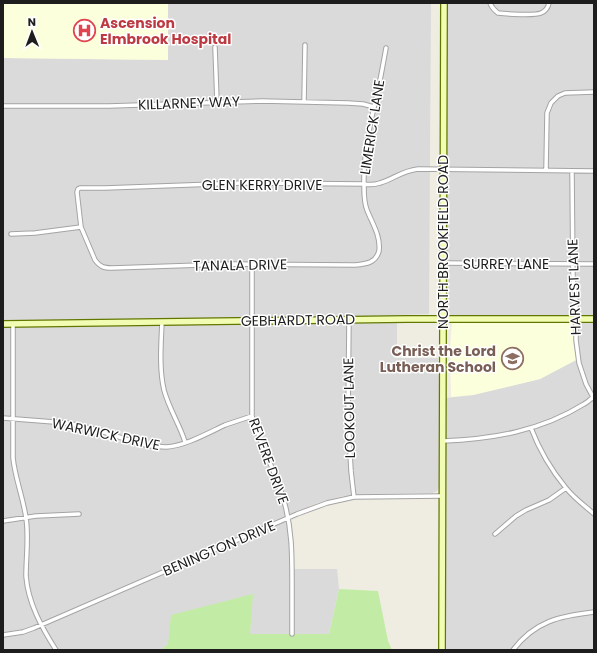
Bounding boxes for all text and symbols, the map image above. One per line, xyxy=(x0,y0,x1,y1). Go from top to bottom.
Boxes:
north arrow xyxy=(12,12,52,52)
place label: Ascension Elmbrook Hospital xyxy=(100,13,231,49)
text: N xyxy=(28,14,36,30)
hospital icon: Ascension Elmbrook Hospital xyxy=(72,18,98,44)
street label: LIMERICK LANE xyxy=(355,78,389,176)
street label: KILLARNEY WAY xyxy=(138,91,240,115)
street label: NORTH BROOKFIELD ROAD xyxy=(433,155,453,329)
street label: GLEN KERRY DRIVE xyxy=(202,175,322,195)
street label: HARVEST LANE xyxy=(562,239,586,335)
street label: TANALA DRIVE xyxy=(193,254,287,276)
street label: SURREY LANE xyxy=(463,254,549,274)
street label: GEBHARDT ROAD xyxy=(241,309,355,331)
place label: Christ the Lord Lutheran School xyxy=(380,341,496,377)
school or university icon: Christ the Lord Lutheran School xyxy=(499,346,525,372)
street label: LOOKOUT LANE xyxy=(338,357,360,459)
street label: WARWICK DRIVE xyxy=(50,413,162,455)
street label: REVERE DRIVE xyxy=(244,415,294,507)
street label: BENINGTON DRIVE xyxy=(160,515,278,581)

